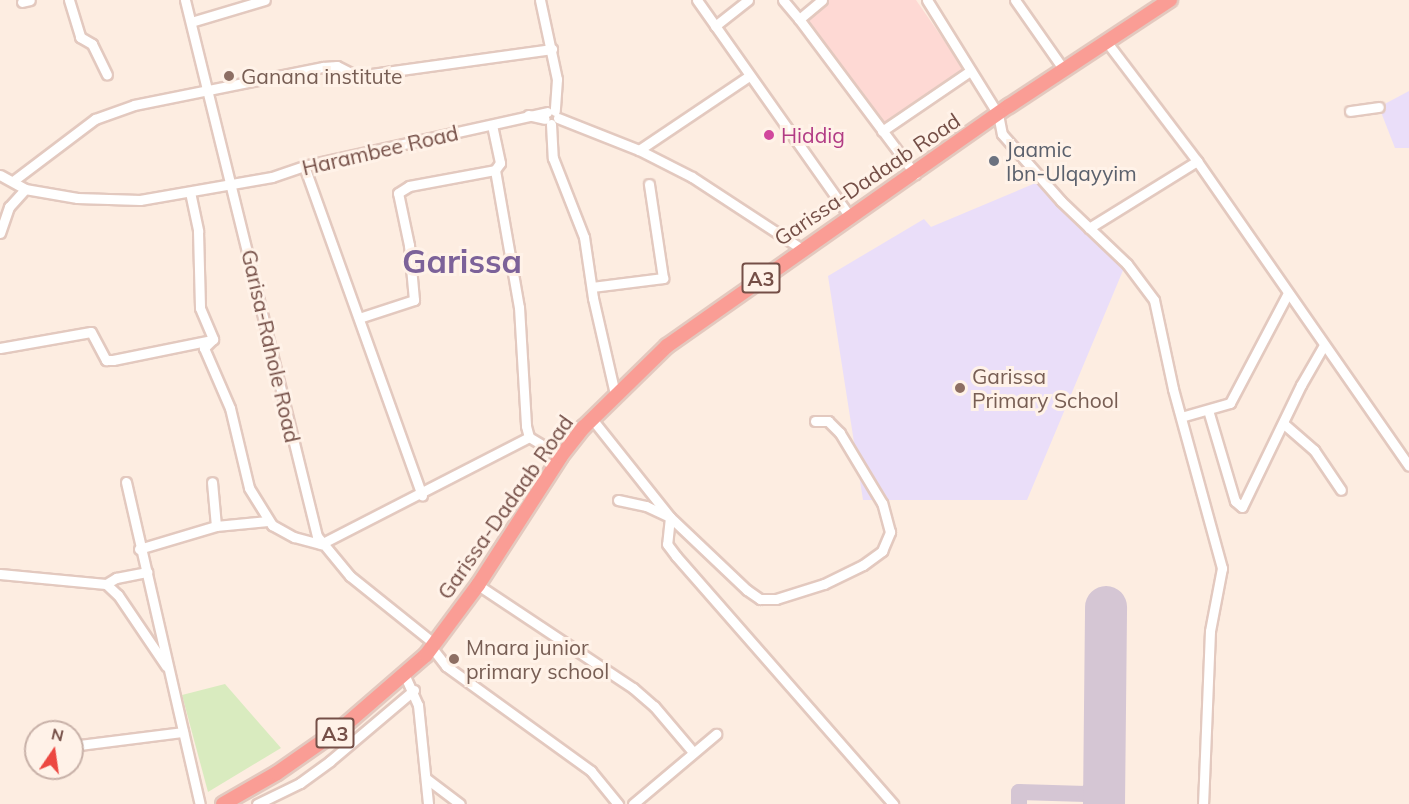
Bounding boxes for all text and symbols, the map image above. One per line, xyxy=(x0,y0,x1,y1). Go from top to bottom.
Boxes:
place label: Ganana institute xyxy=(241,63,402,89)
marker: Ganana institute xyxy=(222,69,236,83)
street label: Garissa-Dadaab Road xyxy=(769,107,965,251)
street label: Harambee Road xyxy=(299,120,461,180)
place label: Hiddig xyxy=(781,122,845,148)
marker: Hiddig xyxy=(762,128,776,142)
place label: Jaamic Ibn-Ulqayyim xyxy=(1006,136,1137,186)
marker: Jaamic Ibn-Ulqayyim xyxy=(987,154,1001,168)
district label: Garissa xyxy=(402,241,522,281)
street label: Garisa-Rahole Road xyxy=(237,247,305,445)
road number: A3 xyxy=(742,261,780,295)
place label: Garissa Primary School xyxy=(972,363,1119,413)
marker: Garissa Primary School xyxy=(953,381,967,395)
street label: Garissa-Dadaab Road xyxy=(432,410,578,604)
place label: Mnara junior primary school xyxy=(466,634,609,684)
marker: Mnara junior primary school xyxy=(447,652,461,666)
road number: A3 xyxy=(316,716,354,750)
north arrow xyxy=(24,720,84,780)
text: N xyxy=(49,723,66,746)

